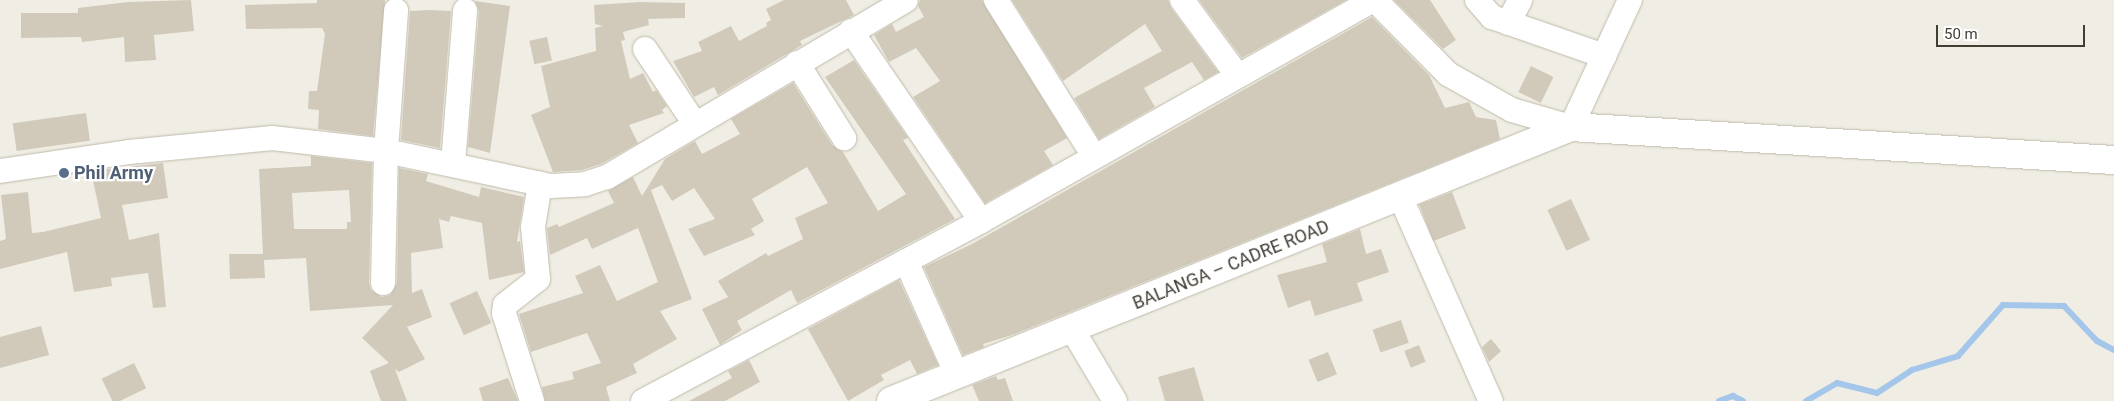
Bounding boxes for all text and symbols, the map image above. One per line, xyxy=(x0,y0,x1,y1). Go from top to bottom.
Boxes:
scale bar xyxy=(1939,15,2088,47)
text: 50 m xyxy=(1944,25,1978,43)
place label: Phil Army xyxy=(74,162,153,184)
marker: Phil Army xyxy=(58,167,70,179)
street label: BALANGA – CADRE ROAD xyxy=(1130,216,1332,314)

